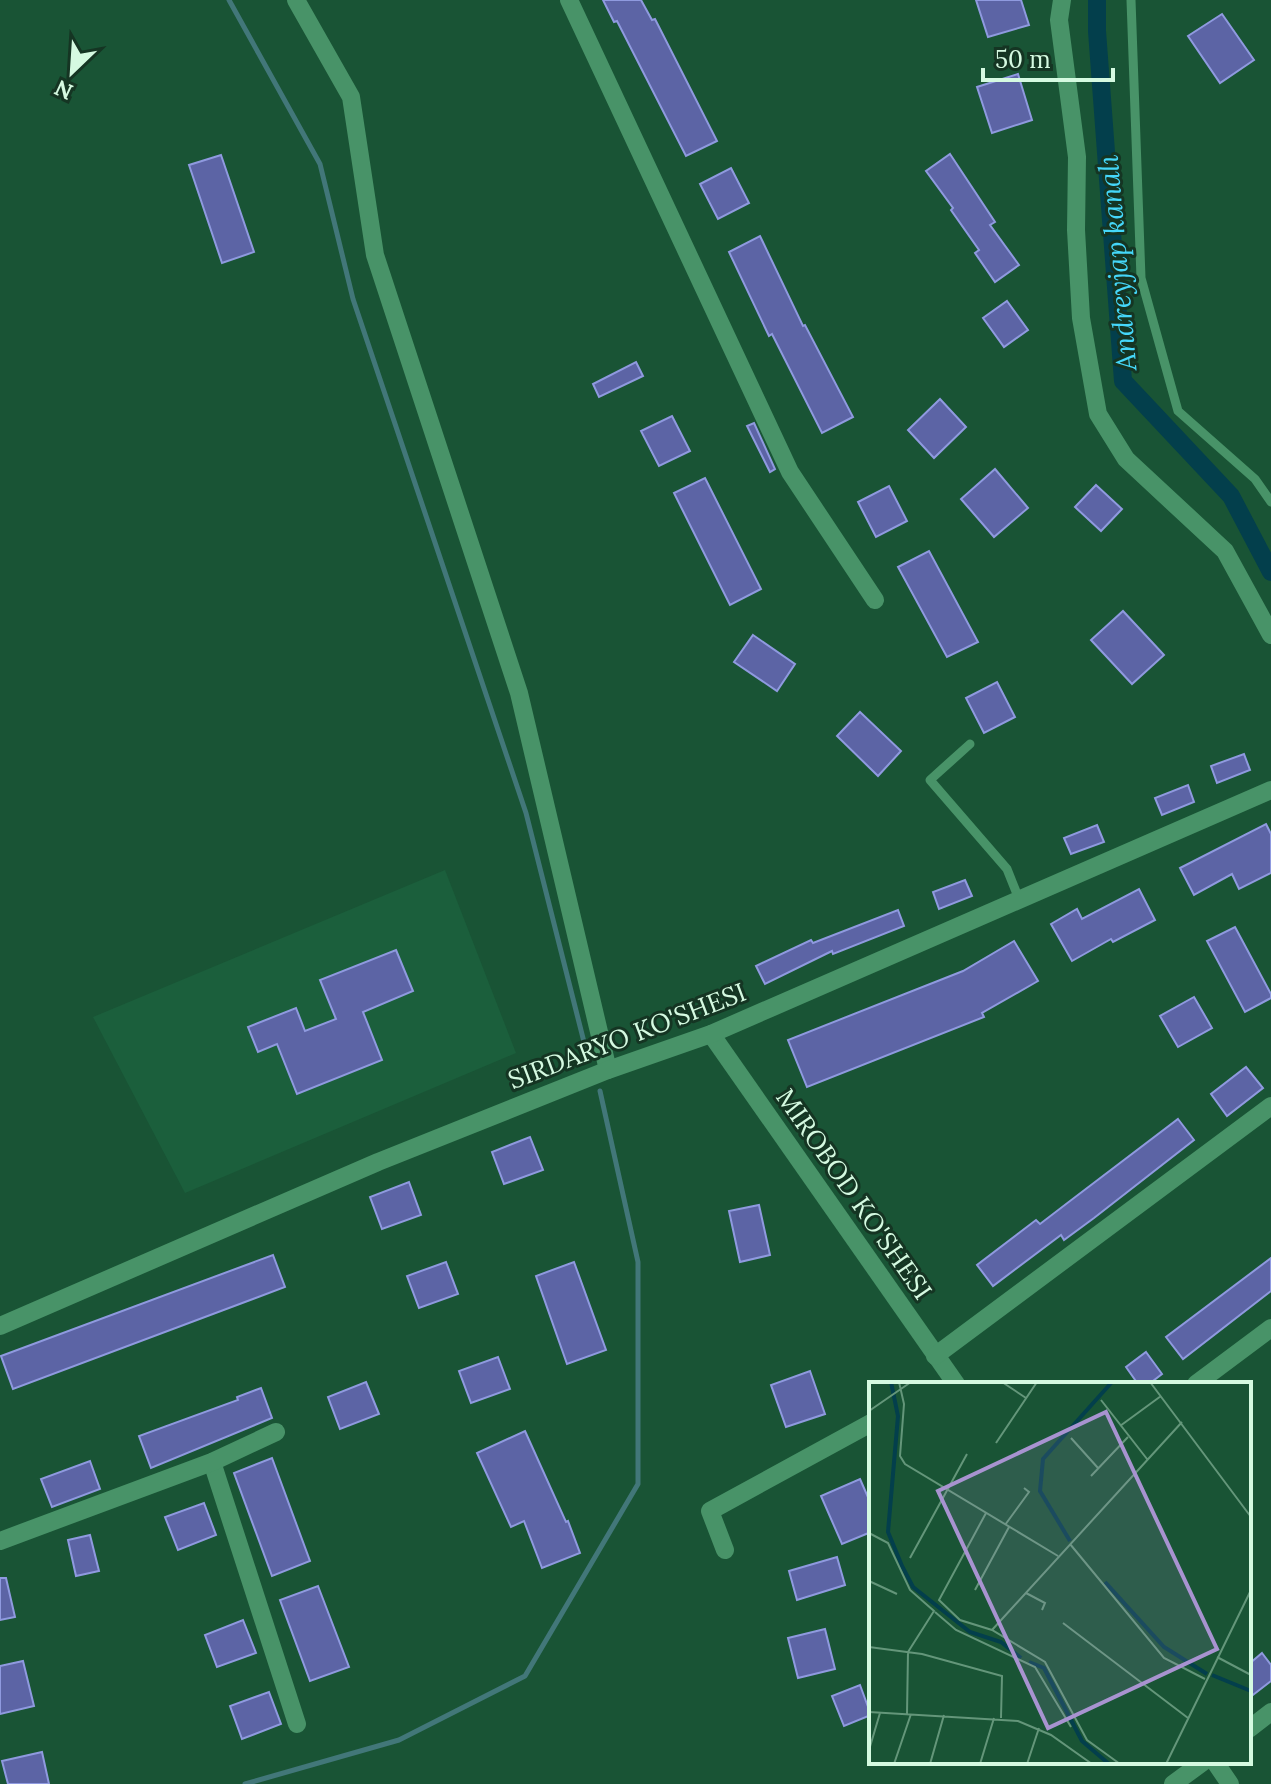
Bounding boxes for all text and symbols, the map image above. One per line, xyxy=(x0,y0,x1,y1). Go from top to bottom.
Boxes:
north arrow xyxy=(32,32,112,112)
scale bar xyxy=(983,32,1113,82)
text: 50 m xyxy=(995,44,1051,75)
text: N xyxy=(50,74,77,106)
water label: Andreyjap kanalı xyxy=(1090,154,1144,373)
street label: SIRDARYO KO'SHESI xyxy=(503,975,751,1096)
street label: MIROBOD KO'SHESI xyxy=(769,1082,940,1306)
inset map xyxy=(869,1382,1251,1764)

